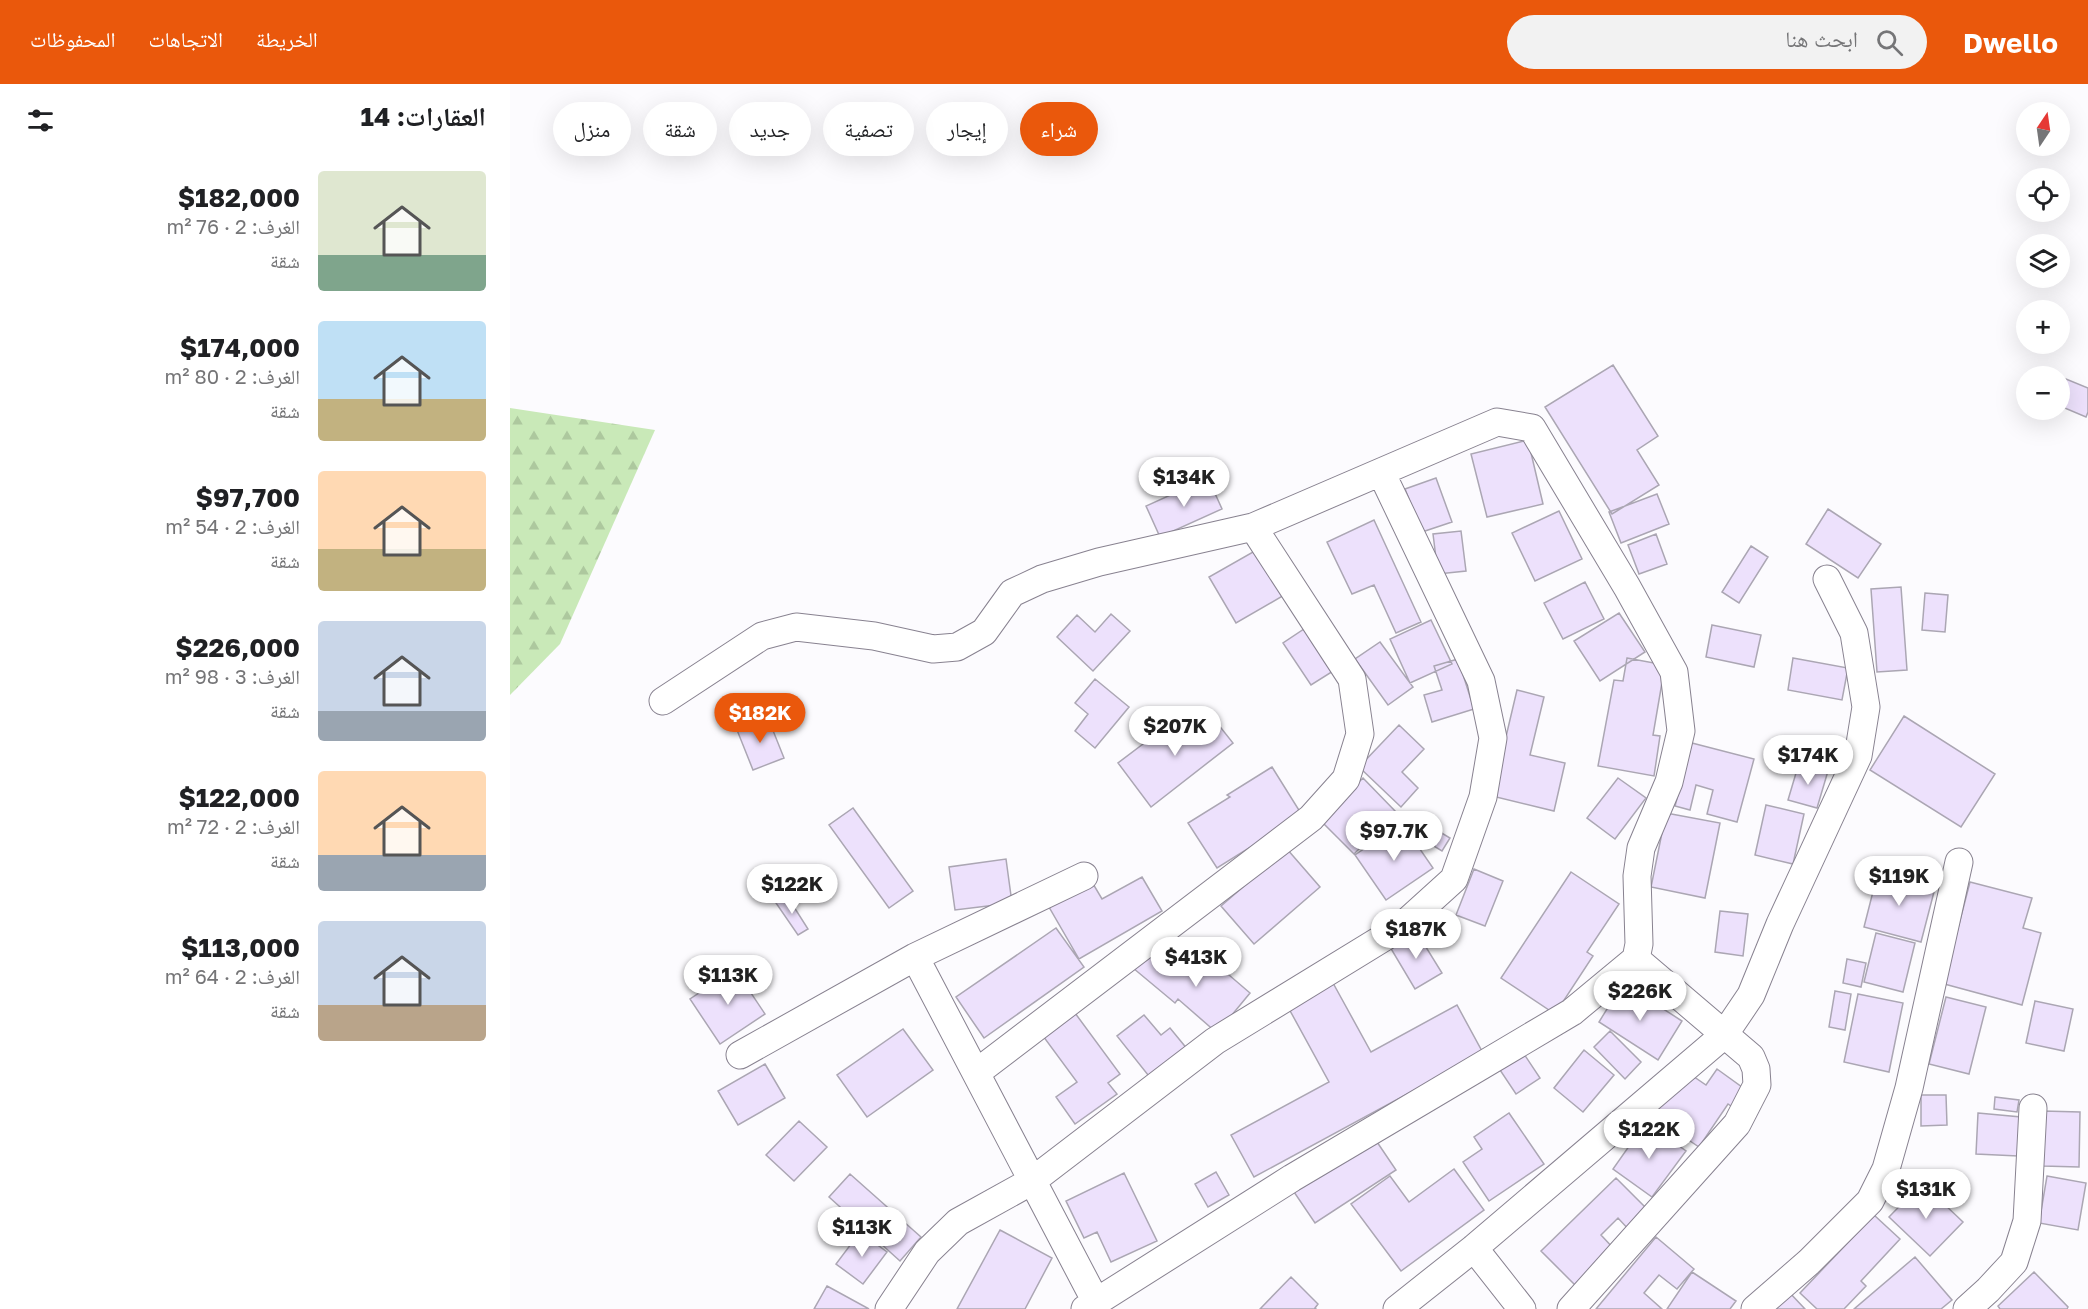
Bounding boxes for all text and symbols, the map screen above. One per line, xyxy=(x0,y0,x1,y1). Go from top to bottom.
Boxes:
search box xyxy=(1507,15,1927,69)
text: ابحث هنا xyxy=(1785,25,1858,52)
text: المحفوظات xyxy=(30,26,115,52)
text: الاتجاهات xyxy=(148,26,223,52)
text: الخريطة xyxy=(256,26,318,52)
icon: search xyxy=(1873,26,1906,59)
text: Dwello xyxy=(1963,26,2058,59)
text: العقارات: 14 xyxy=(361,101,486,132)
chip: منزل xyxy=(553,102,631,156)
chip: شقة xyxy=(643,102,717,156)
chip: جديد xyxy=(729,102,811,156)
chip: تصفية xyxy=(823,102,914,156)
chip: إيجار xyxy=(926,102,1008,156)
chip: شراء xyxy=(1020,102,1098,156)
north arrow xyxy=(2016,102,2070,156)
map controls xyxy=(2016,102,2070,420)
icon: filters xyxy=(24,104,57,137)
button: locate xyxy=(2016,168,2070,222)
text: $182,000 xyxy=(178,182,300,213)
icon: home xyxy=(366,195,438,267)
text: الغرف: 2 · 76 m² xyxy=(166,214,300,238)
button: layers xyxy=(2016,234,2070,288)
text: شقة xyxy=(270,248,300,272)
button: + xyxy=(2016,300,2070,354)
text: $174,000 xyxy=(180,332,300,363)
icon: home xyxy=(366,345,438,417)
text: الغرف: 2 · 80 m² xyxy=(165,364,300,388)
button: − xyxy=(2016,366,2070,420)
text: شقة xyxy=(270,398,300,422)
pin: $134K xyxy=(1142,457,1226,508)
text: $134K xyxy=(1153,464,1215,488)
text: $97,700 xyxy=(196,482,300,513)
icon: home xyxy=(366,495,438,567)
text: الغرف: 2 · 54 m² xyxy=(165,514,300,538)
text: شقة xyxy=(270,548,300,572)
text: $226,000 xyxy=(175,632,300,663)
icon: home xyxy=(366,645,438,717)
text: الغرف: 3 · 98 m² xyxy=(165,664,300,688)
pin: $182K xyxy=(718,693,802,744)
text: شقة xyxy=(270,698,300,722)
text: $182K xyxy=(728,700,792,724)
pin: $207K xyxy=(1133,706,1217,757)
text: $207K xyxy=(1143,713,1207,737)
pin: $174K xyxy=(1766,735,1850,786)
text: $174K xyxy=(1777,742,1839,766)
text: $122,000 xyxy=(178,782,300,813)
icon: home xyxy=(366,795,438,867)
pin: $97.7K xyxy=(1345,811,1443,862)
text: الغرف: 2 · 72 m² xyxy=(167,814,300,838)
text: $97.7K xyxy=(1360,818,1428,842)
text: شقة xyxy=(270,848,300,872)
pin: $119K xyxy=(1857,856,1941,907)
text: $119K xyxy=(1868,863,1930,887)
pin: $122K xyxy=(750,864,834,915)
text: $122K xyxy=(761,871,823,895)
pin: $187K xyxy=(1374,909,1458,960)
text: $187K xyxy=(1385,916,1447,940)
text: $113,000 xyxy=(181,932,300,963)
pin: $413K xyxy=(1154,937,1238,988)
text: $413K xyxy=(1165,944,1227,968)
icon: home xyxy=(366,945,438,1017)
pin: $113K xyxy=(686,955,770,1006)
text: $113K xyxy=(698,962,758,986)
text: الغرف: 2 · 64 m² xyxy=(165,964,300,988)
pin: $226K xyxy=(1598,971,1682,1022)
text: $226K xyxy=(1608,978,1673,1002)
text: شقة xyxy=(270,998,300,1022)
pin: $122K xyxy=(1607,1109,1691,1160)
text: $122K xyxy=(1618,1116,1680,1140)
pin: $131K xyxy=(1884,1169,1968,1220)
text: $131K xyxy=(1896,1176,1956,1200)
pin: $113K xyxy=(820,1207,904,1258)
text: $113K xyxy=(832,1214,892,1238)

